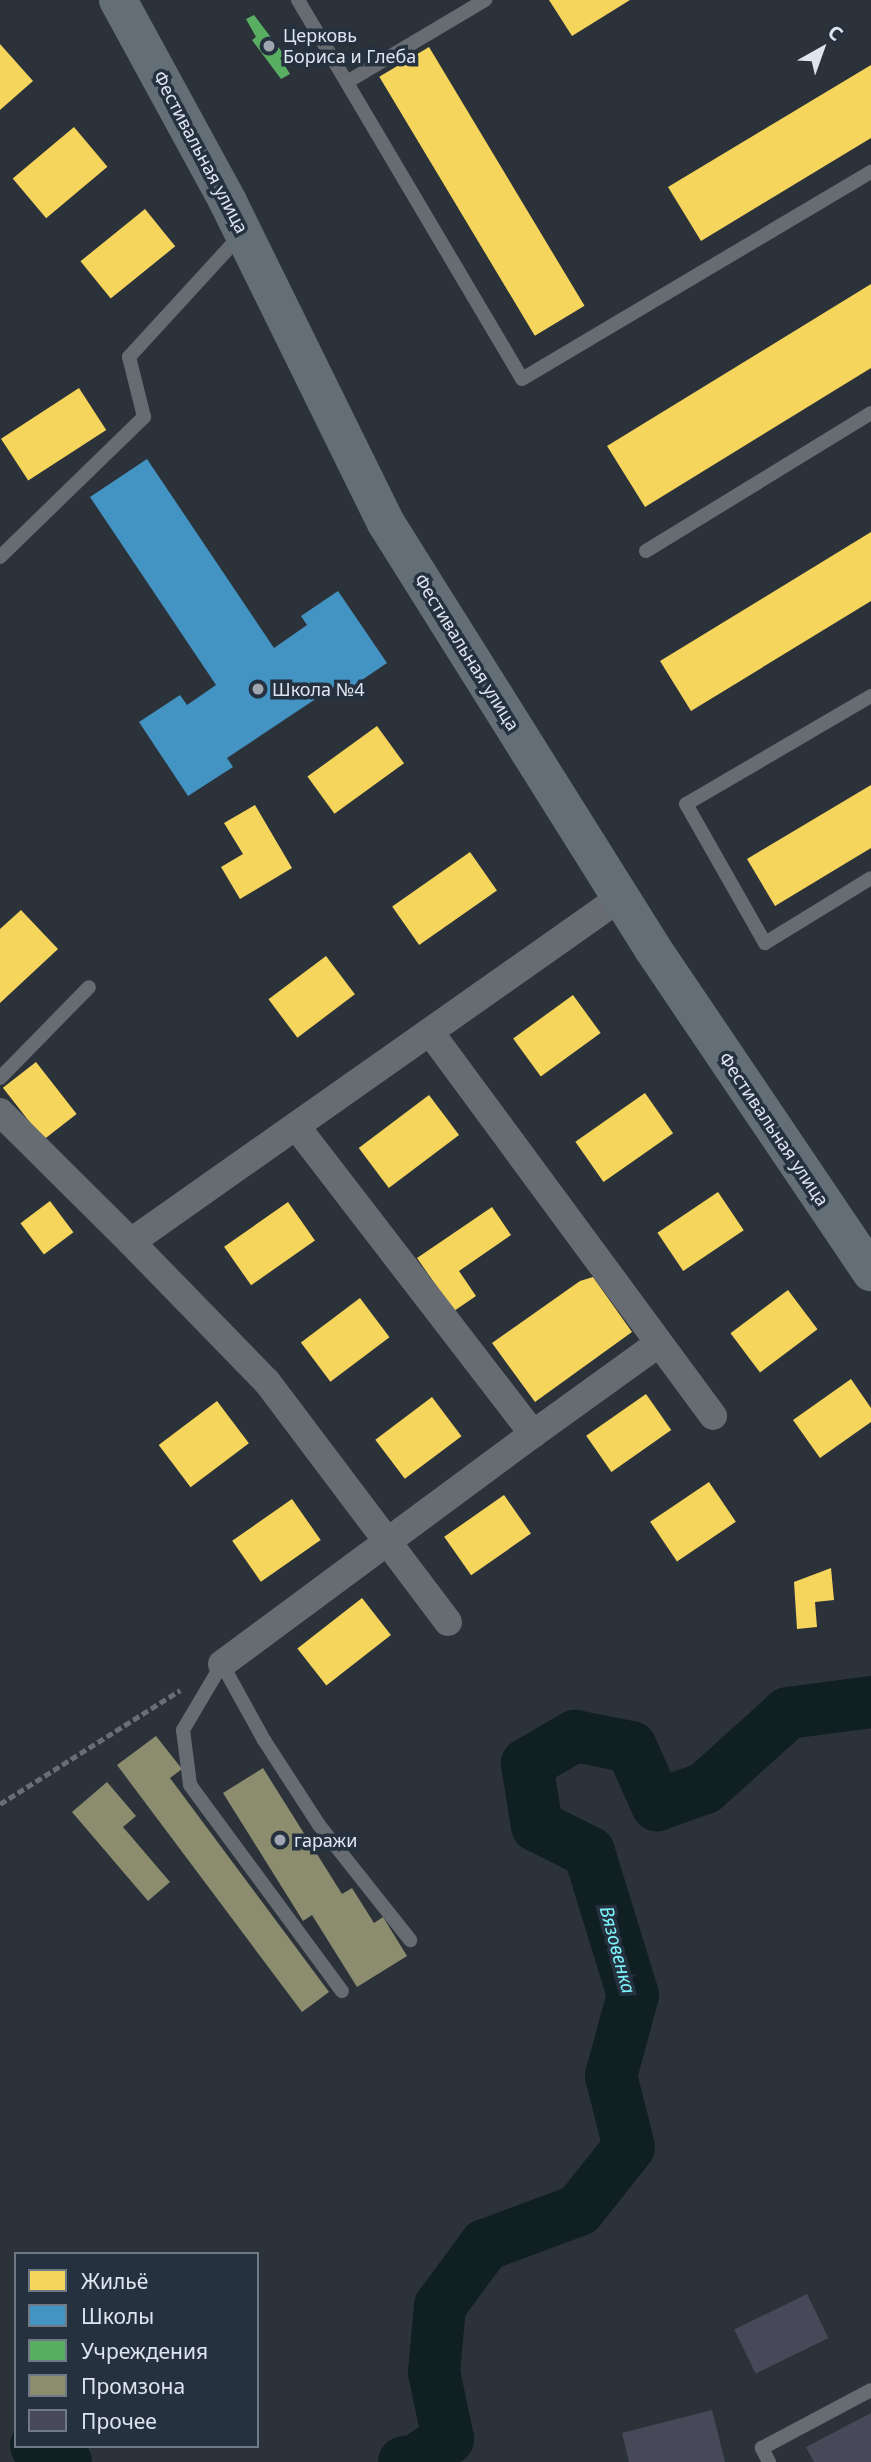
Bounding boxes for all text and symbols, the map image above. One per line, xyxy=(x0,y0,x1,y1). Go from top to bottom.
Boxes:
north arrow xyxy=(787,14,857,84)
text: С xyxy=(822,19,849,47)
place label: Церковь Бориса и Глеба xyxy=(283,25,416,68)
marker: Церковь Бориса и Глеба xyxy=(261,38,277,54)
street label: Фестивальная улица xyxy=(149,67,253,237)
street label: Фестивальная улица xyxy=(410,570,524,734)
place label: Школа №4 xyxy=(272,678,364,700)
marker: Школа №4 xyxy=(250,681,266,697)
street label: Фестивальная улица xyxy=(715,1048,833,1210)
place label: гаражи xyxy=(294,1829,357,1851)
marker: гаражи xyxy=(272,1832,288,1848)
water label: Вязовенка xyxy=(594,1904,640,1996)
legend xyxy=(14,2252,259,2448)
text: Жильё xyxy=(81,2267,148,2295)
text: Школы xyxy=(81,2302,154,2330)
text: Учреждения xyxy=(81,2337,208,2365)
text: Промзона xyxy=(81,2372,185,2400)
text: Прочее xyxy=(81,2407,157,2435)

